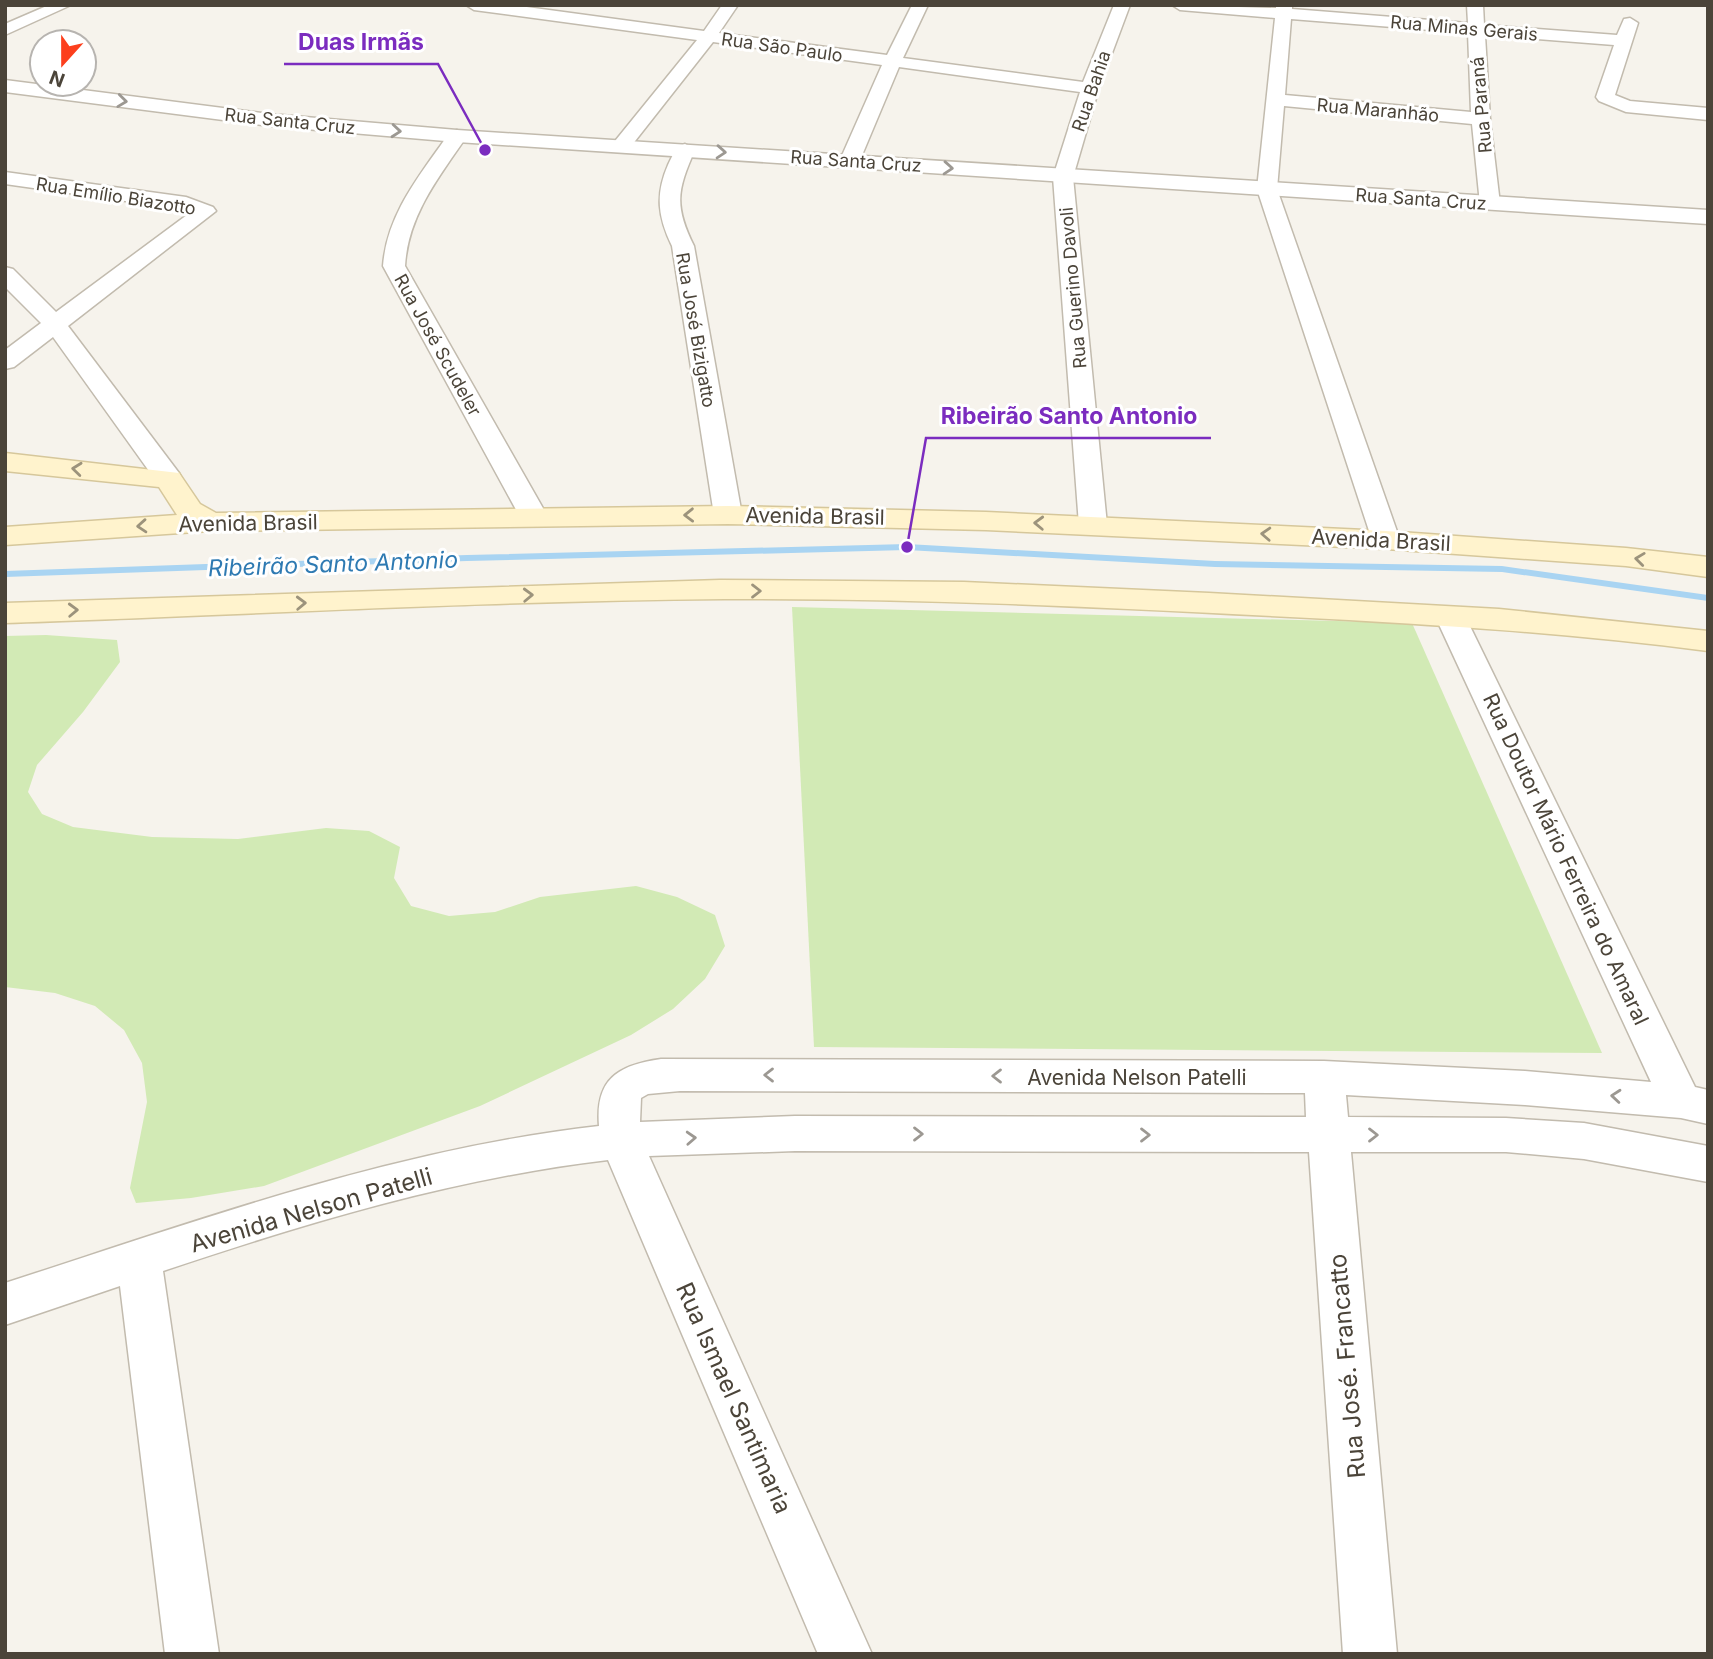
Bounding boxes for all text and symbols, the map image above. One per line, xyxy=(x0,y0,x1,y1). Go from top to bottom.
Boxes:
street label: Rua Minas Gerais xyxy=(1389,11,1539,45)
callout: Duas Irmãs xyxy=(284,20,438,64)
north arrow xyxy=(28,28,98,98)
text: Duas Irmãs xyxy=(298,28,424,56)
street label: Rua São Paulo xyxy=(720,28,844,66)
street label: Rua Bahia xyxy=(1067,48,1115,134)
street label: Rua Paraná xyxy=(1466,56,1496,154)
text: N xyxy=(46,65,68,92)
one-way arrow xyxy=(116,94,127,109)
street label: Rua Maranhão xyxy=(1316,94,1440,126)
street label: Rua Santa Cruz xyxy=(224,104,356,138)
one-way arrow xyxy=(391,123,402,138)
one-way arrow xyxy=(716,144,727,159)
street label: Rua Santa Cruz xyxy=(790,146,922,176)
one-way arrow xyxy=(943,160,954,175)
street label: Rua Emílio Biazotto xyxy=(35,173,197,219)
street label: Rua Santa Cruz xyxy=(1355,184,1487,214)
street label: Rua Guerino Davoli xyxy=(1055,206,1091,370)
street label: Rua José Bizigatto xyxy=(672,251,720,409)
street label: Rua José Scudeler xyxy=(390,270,486,420)
callout: Ribeirão Santo Antonio xyxy=(926,394,1211,438)
text: Ribeirão Santo Antonio xyxy=(941,402,1197,430)
one-way arrow xyxy=(71,462,83,477)
street label: Avenida Brasil xyxy=(745,502,885,530)
one-way arrow xyxy=(683,507,694,523)
street label: Avenida Brasil xyxy=(178,509,318,537)
one-way arrow xyxy=(1033,515,1044,530)
one-way arrow xyxy=(136,519,147,534)
street label: Avenida Brasil xyxy=(1311,524,1451,556)
one-way arrow xyxy=(1261,526,1272,541)
water label: Ribeirão Santo Antonio xyxy=(208,546,458,582)
one-way arrow xyxy=(1634,551,1646,566)
one-way arrow xyxy=(751,583,761,599)
one-way arrow xyxy=(523,587,534,603)
one-way arrow xyxy=(296,595,307,610)
one-way arrow xyxy=(68,603,79,618)
street label: Rua Doutor Mário Ferreira do Amaral xyxy=(1478,689,1654,1029)
street label: Avenida Nelson Patelli xyxy=(1027,1065,1247,1090)
one-way arrow xyxy=(764,1067,774,1083)
one-way arrow xyxy=(991,1068,1002,1084)
one-way arrow xyxy=(1610,1089,1621,1104)
one-way arrow xyxy=(913,1126,924,1142)
one-way arrow xyxy=(1141,1127,1151,1143)
one-way arrow xyxy=(1368,1127,1379,1143)
one-way arrow xyxy=(685,1131,696,1146)
street label: Avenida Nelson Patelli xyxy=(187,1162,435,1258)
street label: Rua José. Francatto xyxy=(1323,1253,1371,1479)
street label: Rua Ismael Santimaria xyxy=(670,1278,798,1518)

